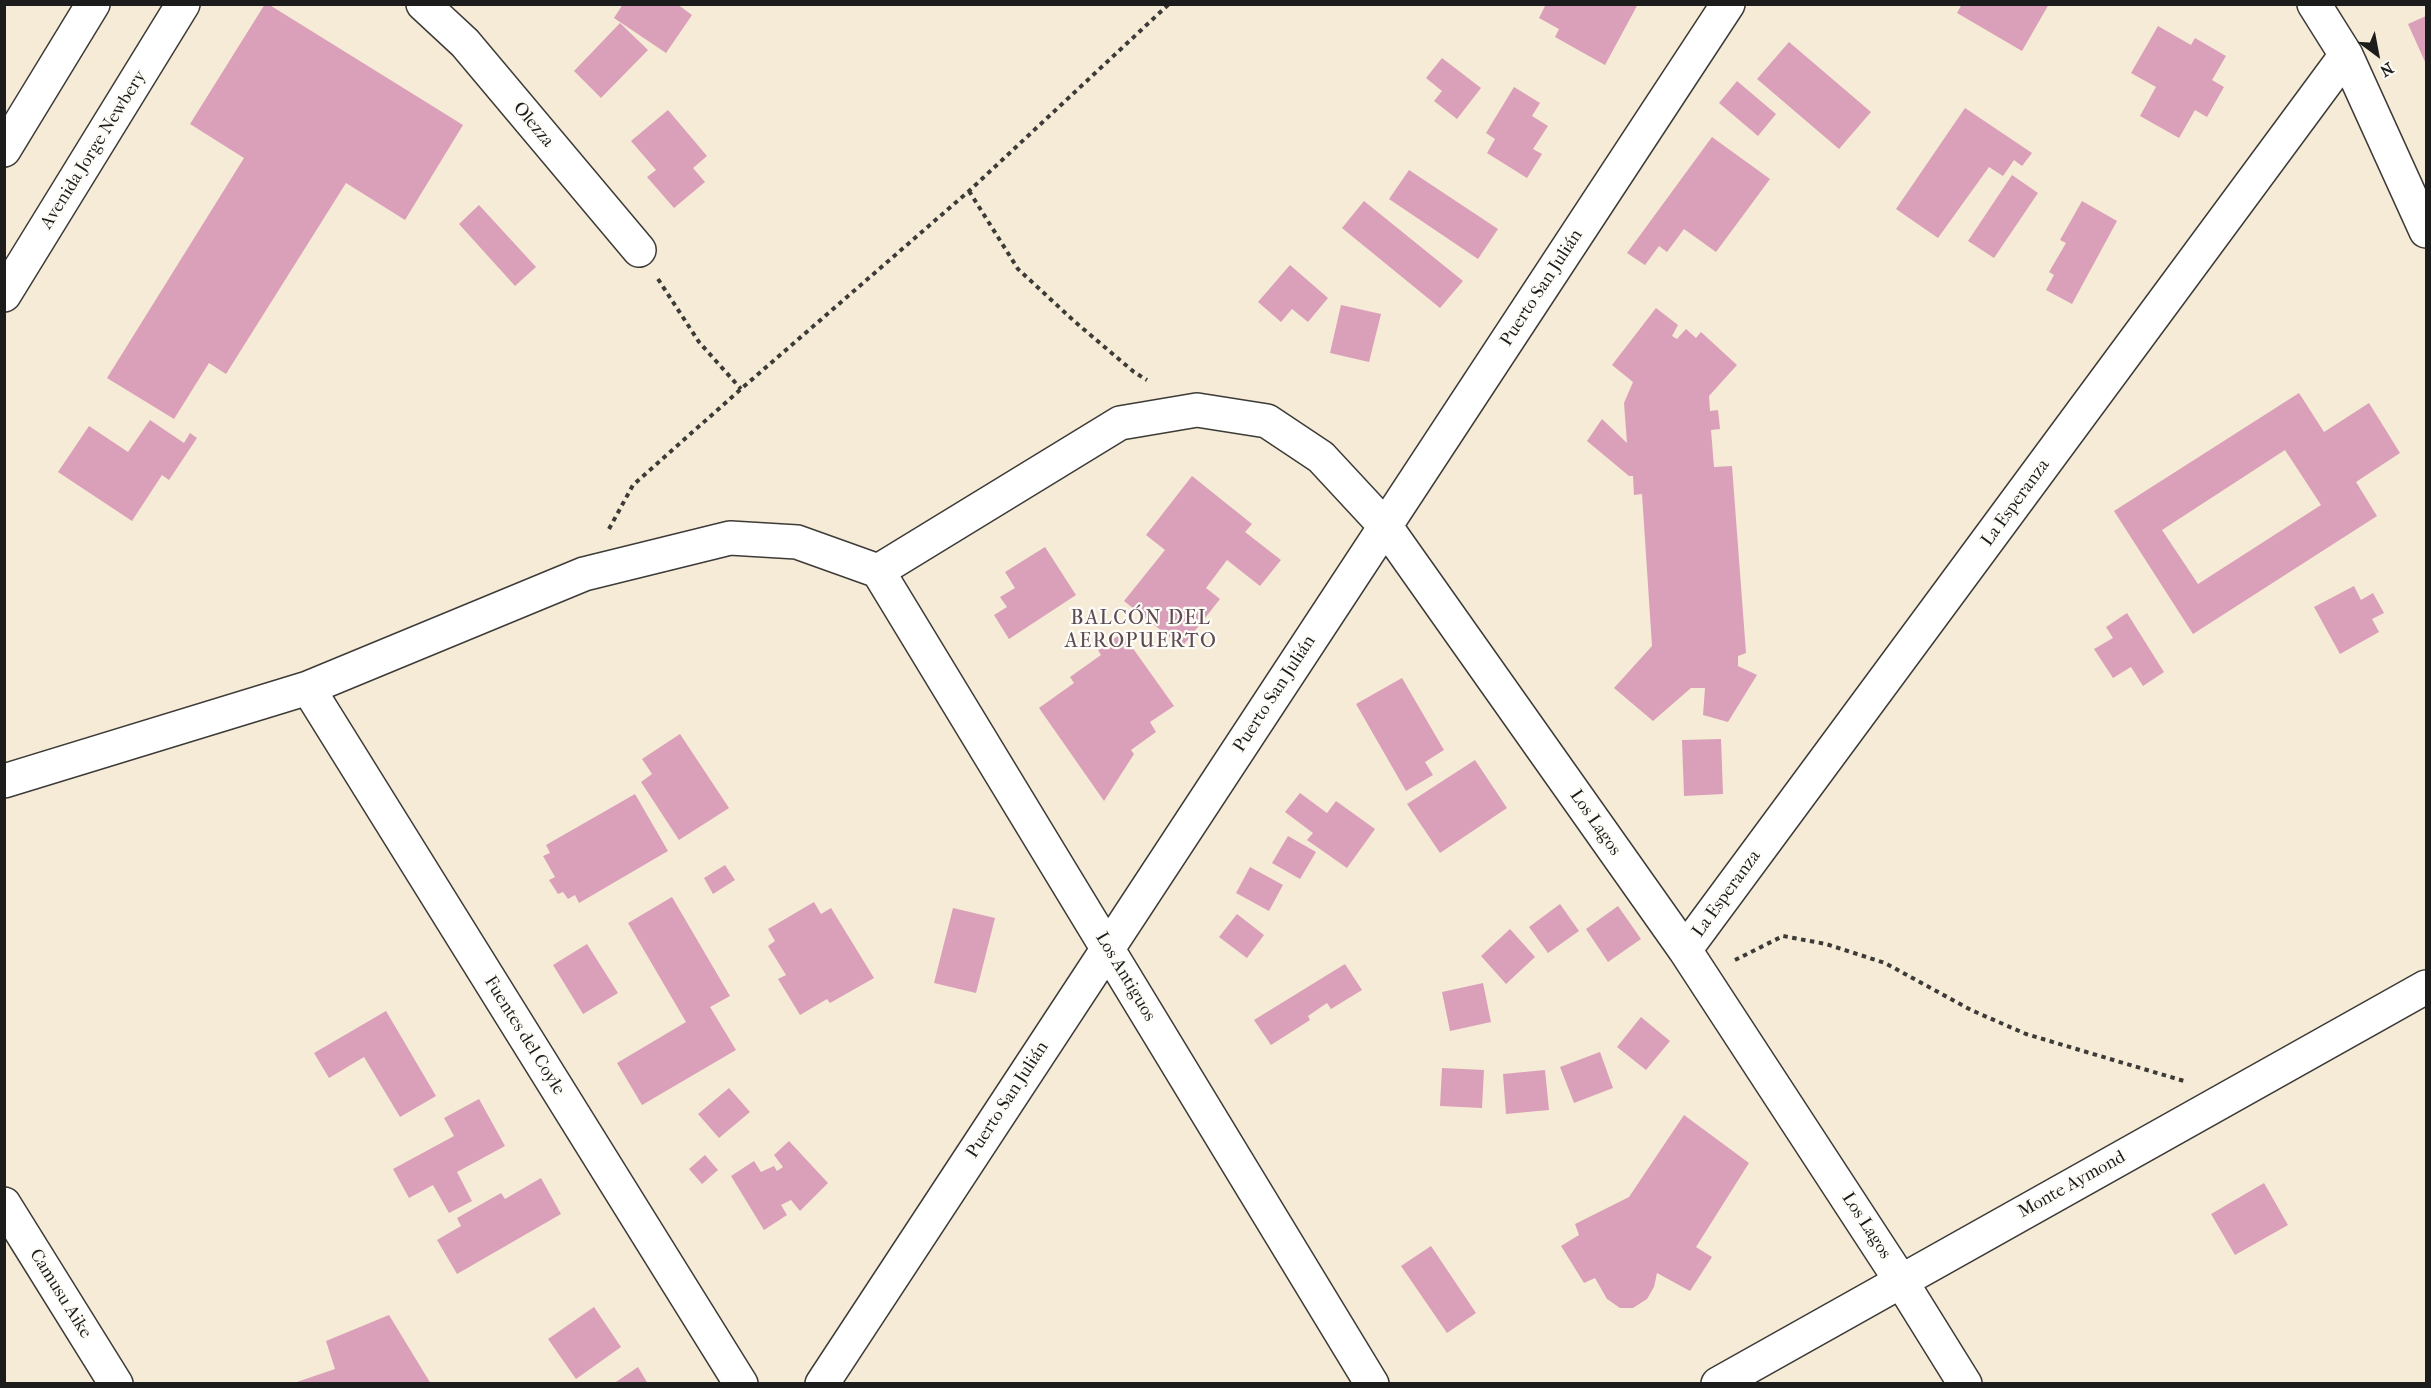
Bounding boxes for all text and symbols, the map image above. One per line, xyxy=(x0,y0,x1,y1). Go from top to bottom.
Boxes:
north arrow xyxy=(2347,24,2407,84)
text: N xyxy=(2377,58,2397,81)
street label: Avenida Jorge Newbery xyxy=(36,67,152,233)
street label: Olezza xyxy=(508,98,558,152)
street label: Puerto San Julián xyxy=(1496,226,1588,350)
street label: La Esperanza xyxy=(1977,455,2055,551)
district label: BALCÓN DEL AEROPUERTO xyxy=(1065,607,1217,654)
street label: Puerto San Julián xyxy=(1229,632,1321,756)
street label: Los Lagos xyxy=(1565,786,1625,860)
street label: La Esperanza xyxy=(1688,846,1766,942)
street label: Los Antiguos xyxy=(1090,929,1160,1025)
street label: Fuentes del Coyle xyxy=(479,973,569,1099)
street label: Puerto San Julián xyxy=(962,1038,1054,1162)
street label: Monte Aymond xyxy=(2015,1147,2129,1223)
street label: Los Lagos xyxy=(1836,1189,1896,1263)
street label: Camusu Aike xyxy=(24,1245,96,1343)

